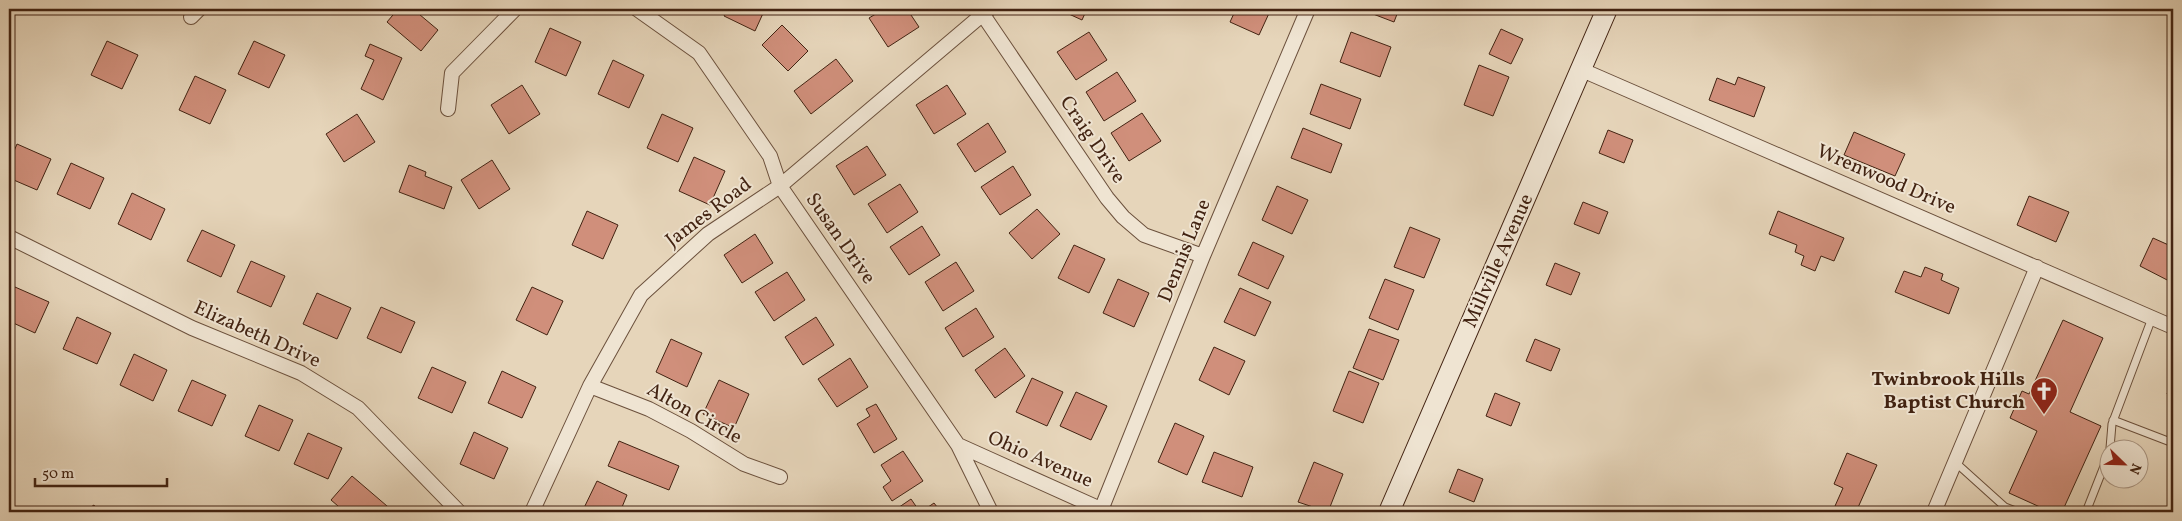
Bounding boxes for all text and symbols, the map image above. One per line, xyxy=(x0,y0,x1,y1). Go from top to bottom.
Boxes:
street label: Craig Drive xyxy=(1052,91,1132,189)
street label: Wrenwood Drive xyxy=(1812,138,1960,222)
street label: James Road xyxy=(660,171,758,255)
street label: Susan Drive xyxy=(798,188,882,290)
street label: Millville Avenue xyxy=(1457,190,1541,332)
street label: Dennis Lane xyxy=(1152,195,1218,307)
street label: Elizabeth Drive xyxy=(189,295,325,375)
place label: Twinbrook Hills Baptist Church xyxy=(1871,366,2025,417)
street label: Alton Circle xyxy=(641,376,747,452)
church icon: Twinbrook Hills Baptist Church xyxy=(2029,376,2059,415)
street label: Ohio Avenue xyxy=(983,424,1097,496)
north arrow xyxy=(2100,438,2150,488)
scale bar xyxy=(35,456,168,488)
text: N xyxy=(2124,460,2145,477)
text: 50 m xyxy=(42,464,74,485)

